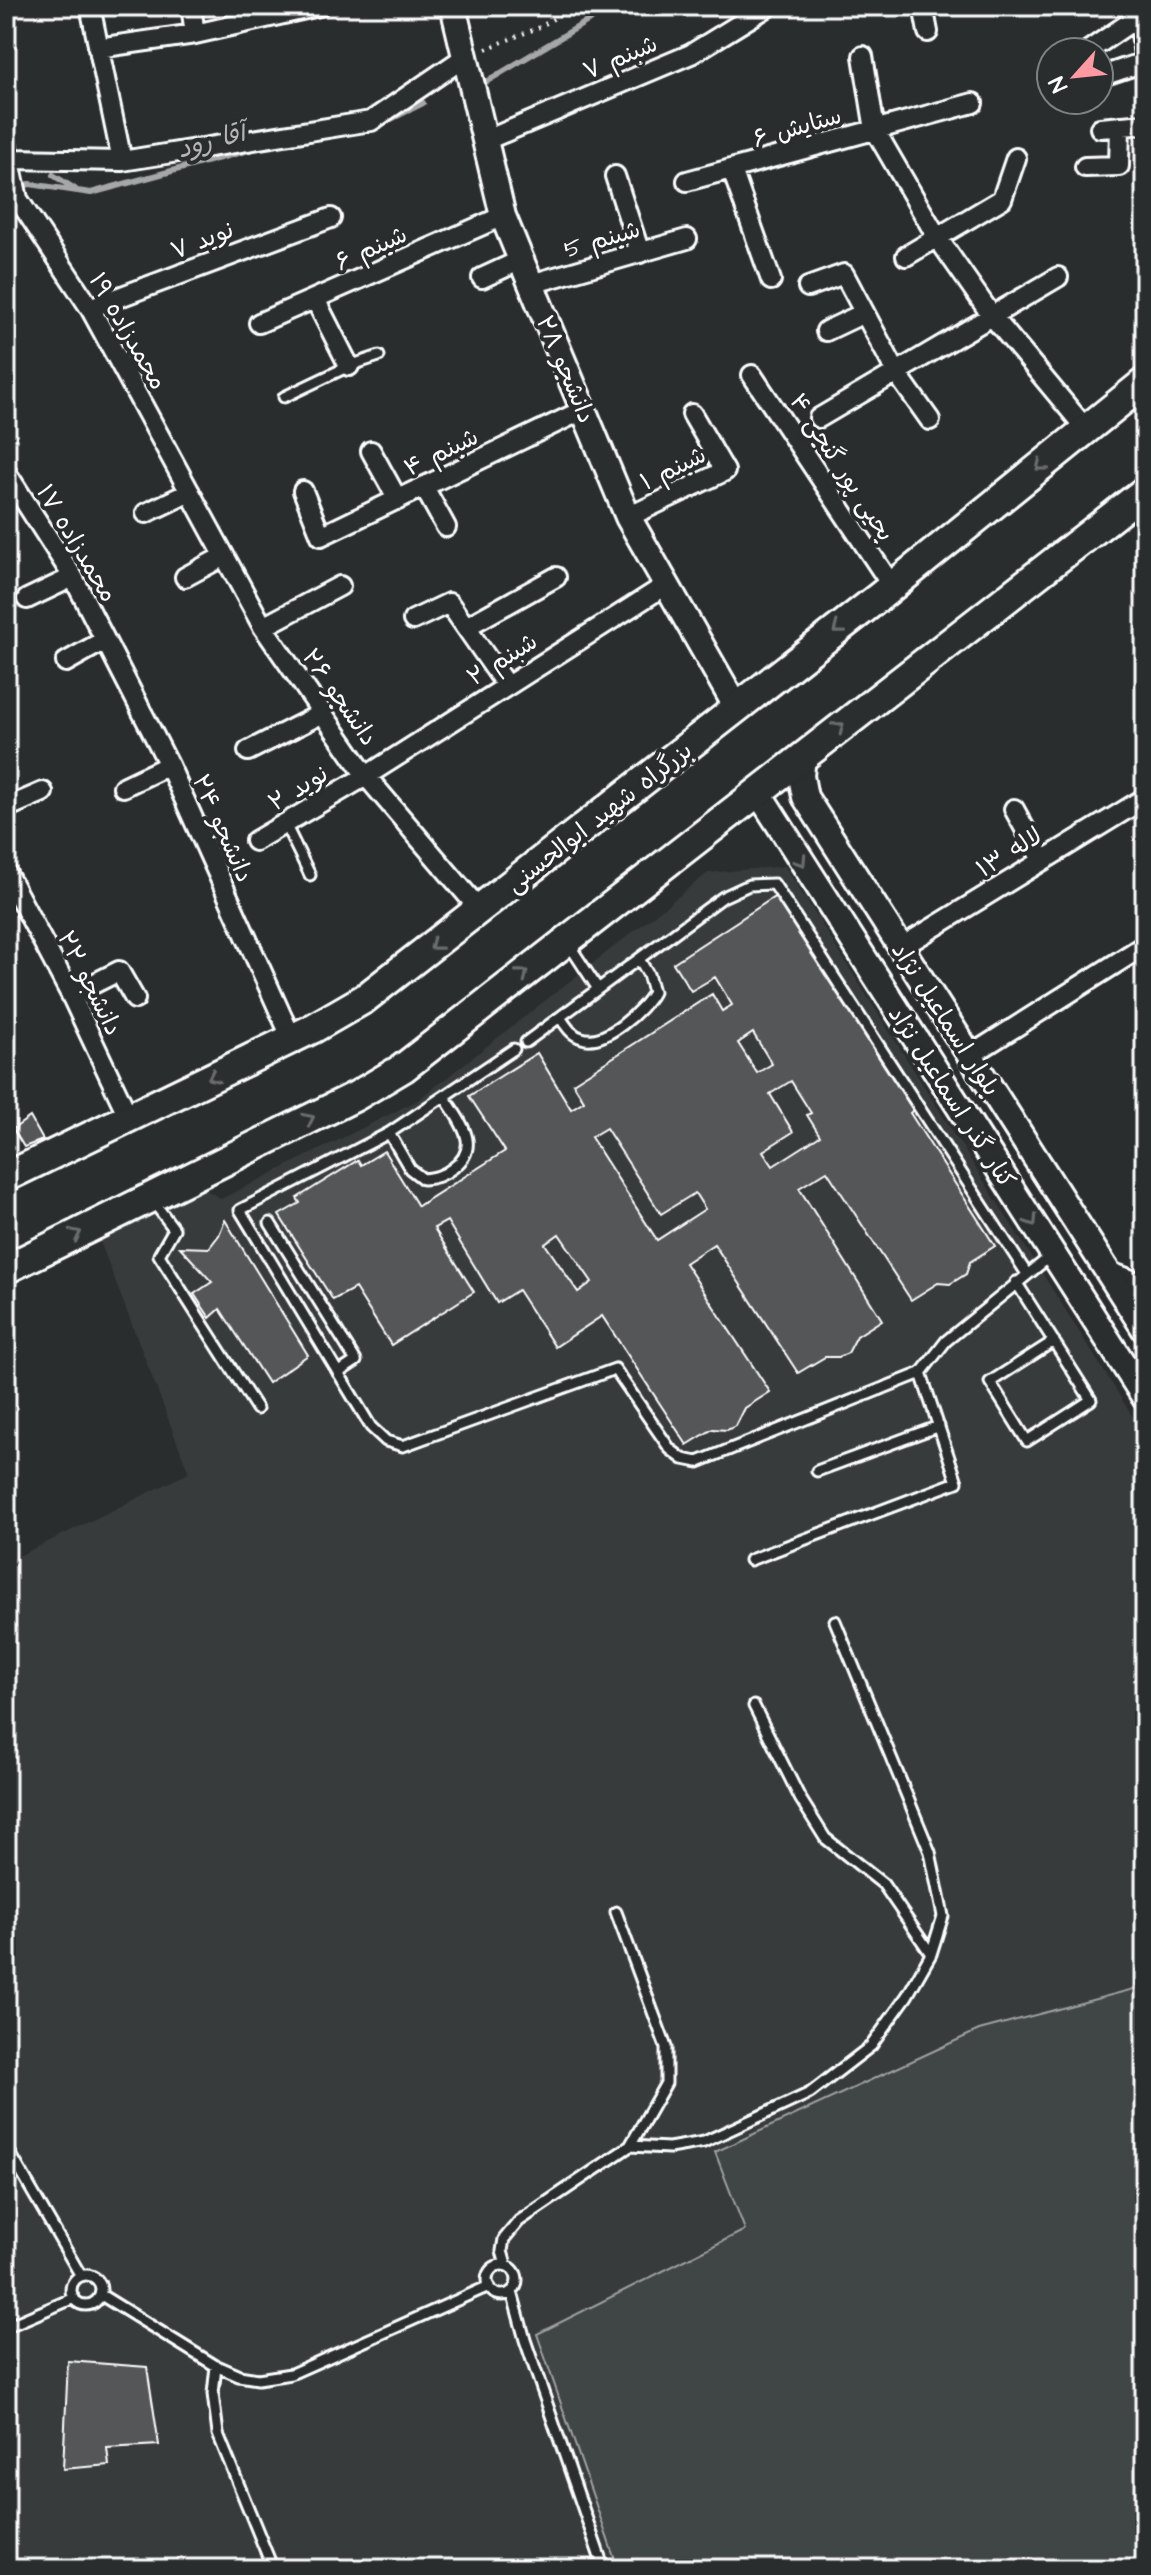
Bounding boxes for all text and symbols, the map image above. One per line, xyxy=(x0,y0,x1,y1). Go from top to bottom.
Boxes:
street label: شبنم ۷ xyxy=(578,27,663,89)
north arrow xyxy=(1035,36,1115,116)
text: N xyxy=(1041,71,1075,98)
street label: ستایش ۶ xyxy=(749,99,846,157)
water label: آقا رود xyxy=(173,113,256,167)
street label: نوید ۷ xyxy=(166,213,239,268)
street label: شبنم 5 xyxy=(560,213,644,267)
street label: شبنم ۶ xyxy=(330,218,413,280)
street label: محمدزاده ۱۹ xyxy=(80,267,174,396)
street label: دانشجو ۲۸ xyxy=(527,310,603,428)
street label: یحیی پور گنجی ۴ xyxy=(780,387,902,548)
street label: شبنم ۴ xyxy=(399,420,484,485)
street label: شبنم ۱ xyxy=(635,438,712,499)
one-way arrow xyxy=(1036,456,1050,471)
street label: محمدزاده ۱۷ xyxy=(28,478,125,609)
one-way arrow xyxy=(833,619,847,634)
street label: شبنم ۲ xyxy=(461,625,544,695)
street label: دانشجو ۲۶ xyxy=(293,642,385,753)
one-way arrow xyxy=(830,723,845,737)
street label: بزرگراه شهید ابوالحسنی xyxy=(499,734,700,901)
street label: نوید ۲ xyxy=(262,758,335,820)
street label: دانشجو ۲۴ xyxy=(183,769,261,888)
street label: لاله ۱۳ xyxy=(970,819,1049,886)
one-way arrow xyxy=(791,852,806,867)
street label: دانشجو ۲۲ xyxy=(48,925,130,1042)
one-way arrow xyxy=(429,936,444,950)
street label: بلوار اسماعیل نژاد xyxy=(883,936,1008,1103)
one-way arrow xyxy=(514,969,529,983)
street label: کنار گذر اسماعیل نژاد xyxy=(879,1000,1023,1195)
one-way arrow xyxy=(206,1068,221,1083)
one-way arrow xyxy=(301,1113,315,1129)
one-way arrow xyxy=(1022,1213,1037,1227)
one-way arrow xyxy=(67,1228,82,1244)

